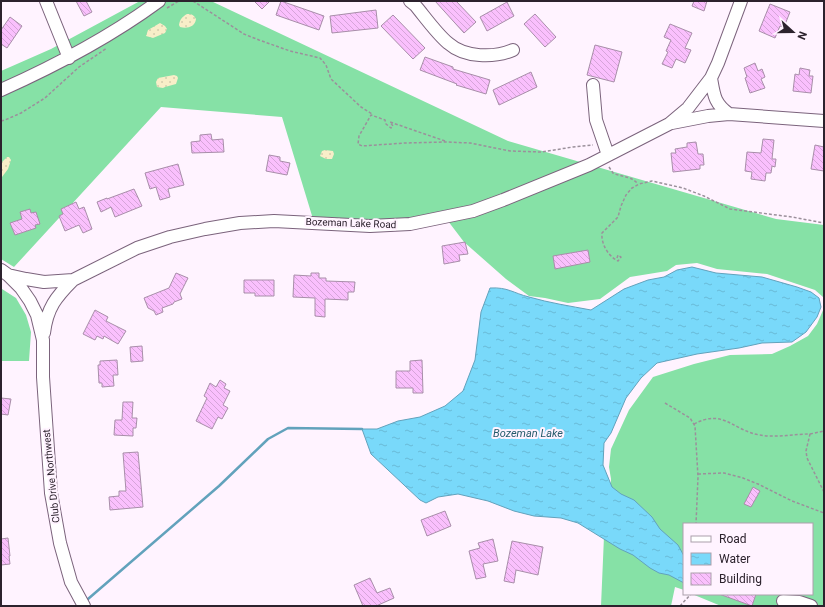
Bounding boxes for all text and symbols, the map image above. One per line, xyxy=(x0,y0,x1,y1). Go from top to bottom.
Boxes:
north arrow xyxy=(773,12,813,52)
text: N xyxy=(794,29,809,42)
street label: Bozeman Lake Road xyxy=(305,216,397,230)
water label: Bozeman Lake xyxy=(493,427,563,440)
street label: Club Drive Northwest xyxy=(41,429,61,523)
legend xyxy=(683,523,813,595)
text: Road xyxy=(719,532,747,546)
text: Water xyxy=(719,552,750,566)
text: Building xyxy=(719,572,762,586)

